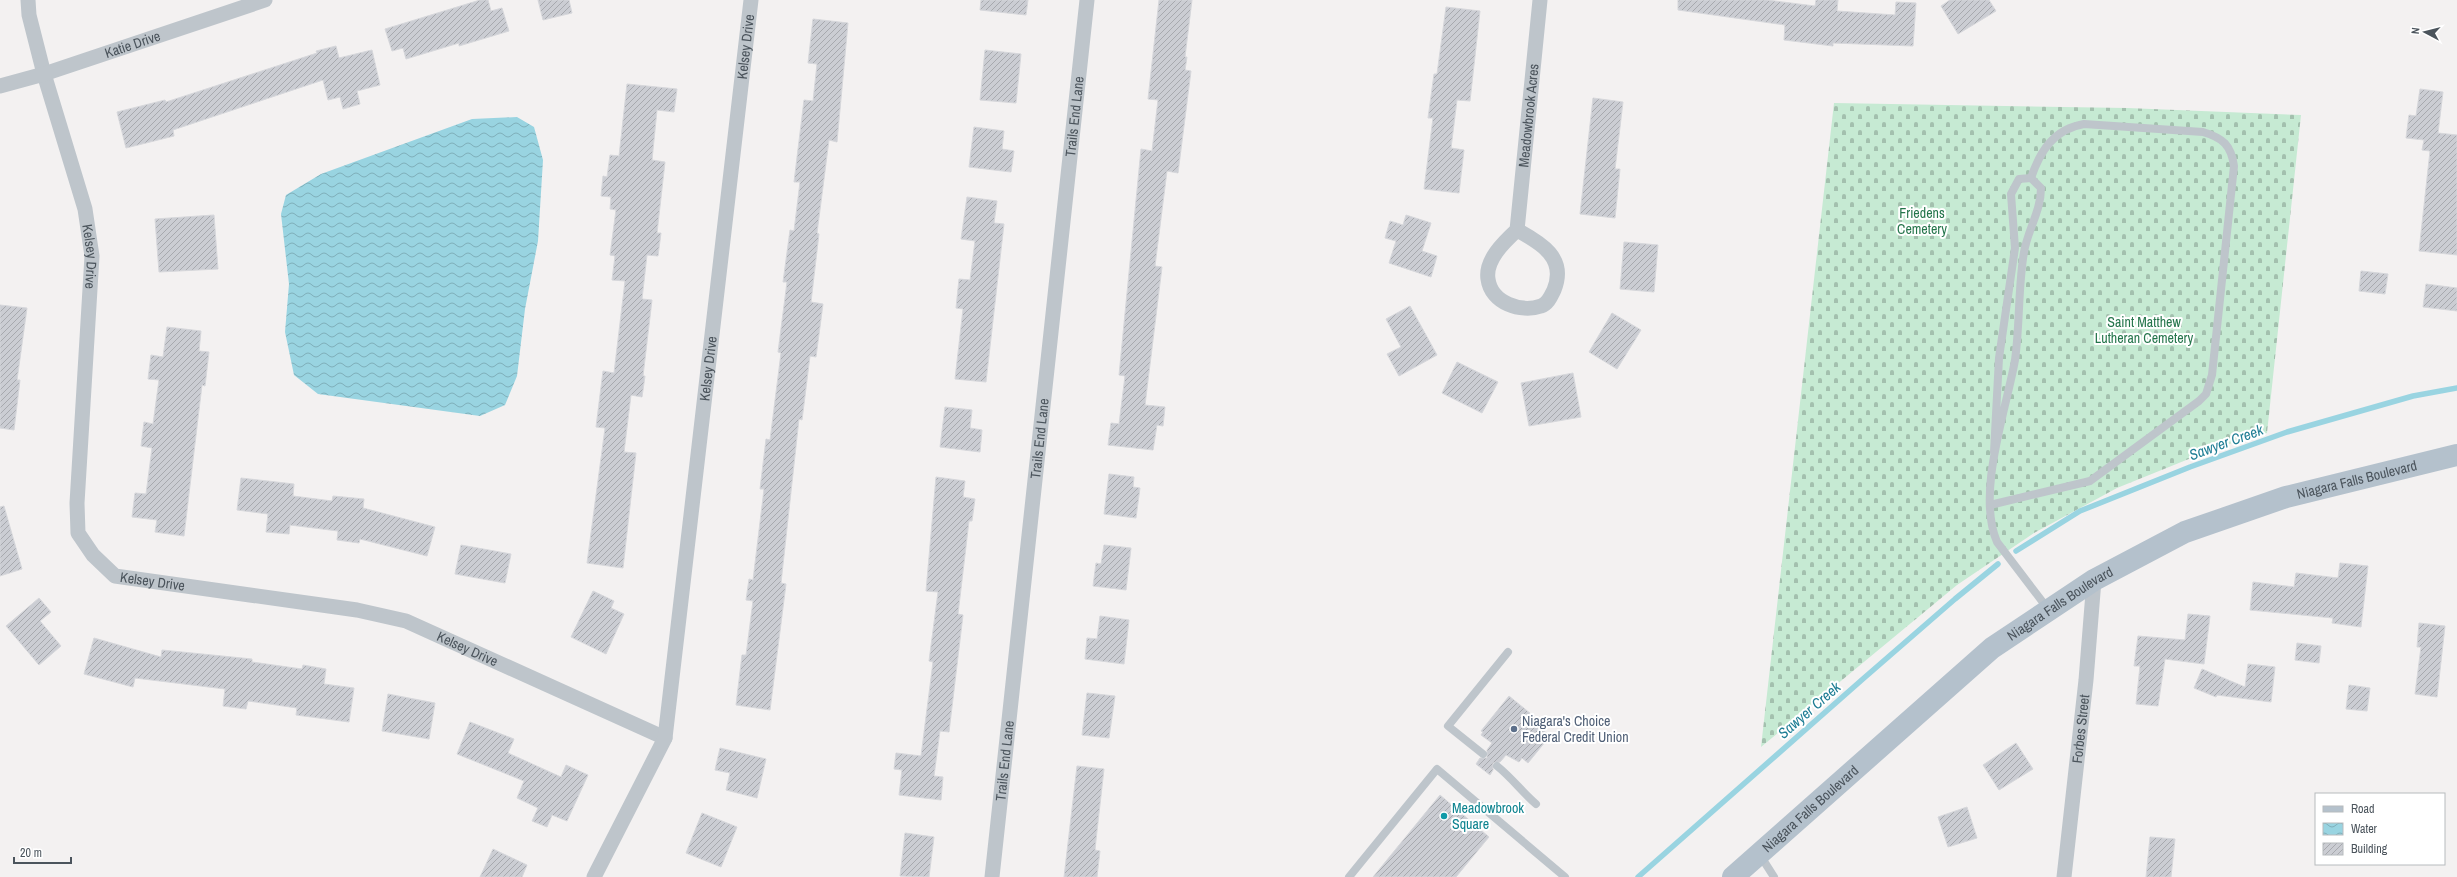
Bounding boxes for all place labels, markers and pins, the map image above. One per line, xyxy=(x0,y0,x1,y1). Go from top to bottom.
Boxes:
place label: Niagara's Choice Federal Credit Union xyxy=(1522,712,1629,746)
marker: Niagara's Choice Federal Credit Union xyxy=(1509,724,1519,734)
place label: Meadowbrook Square xyxy=(1452,799,1524,833)
marker: Meadowbrook Square xyxy=(1439,811,1449,821)

